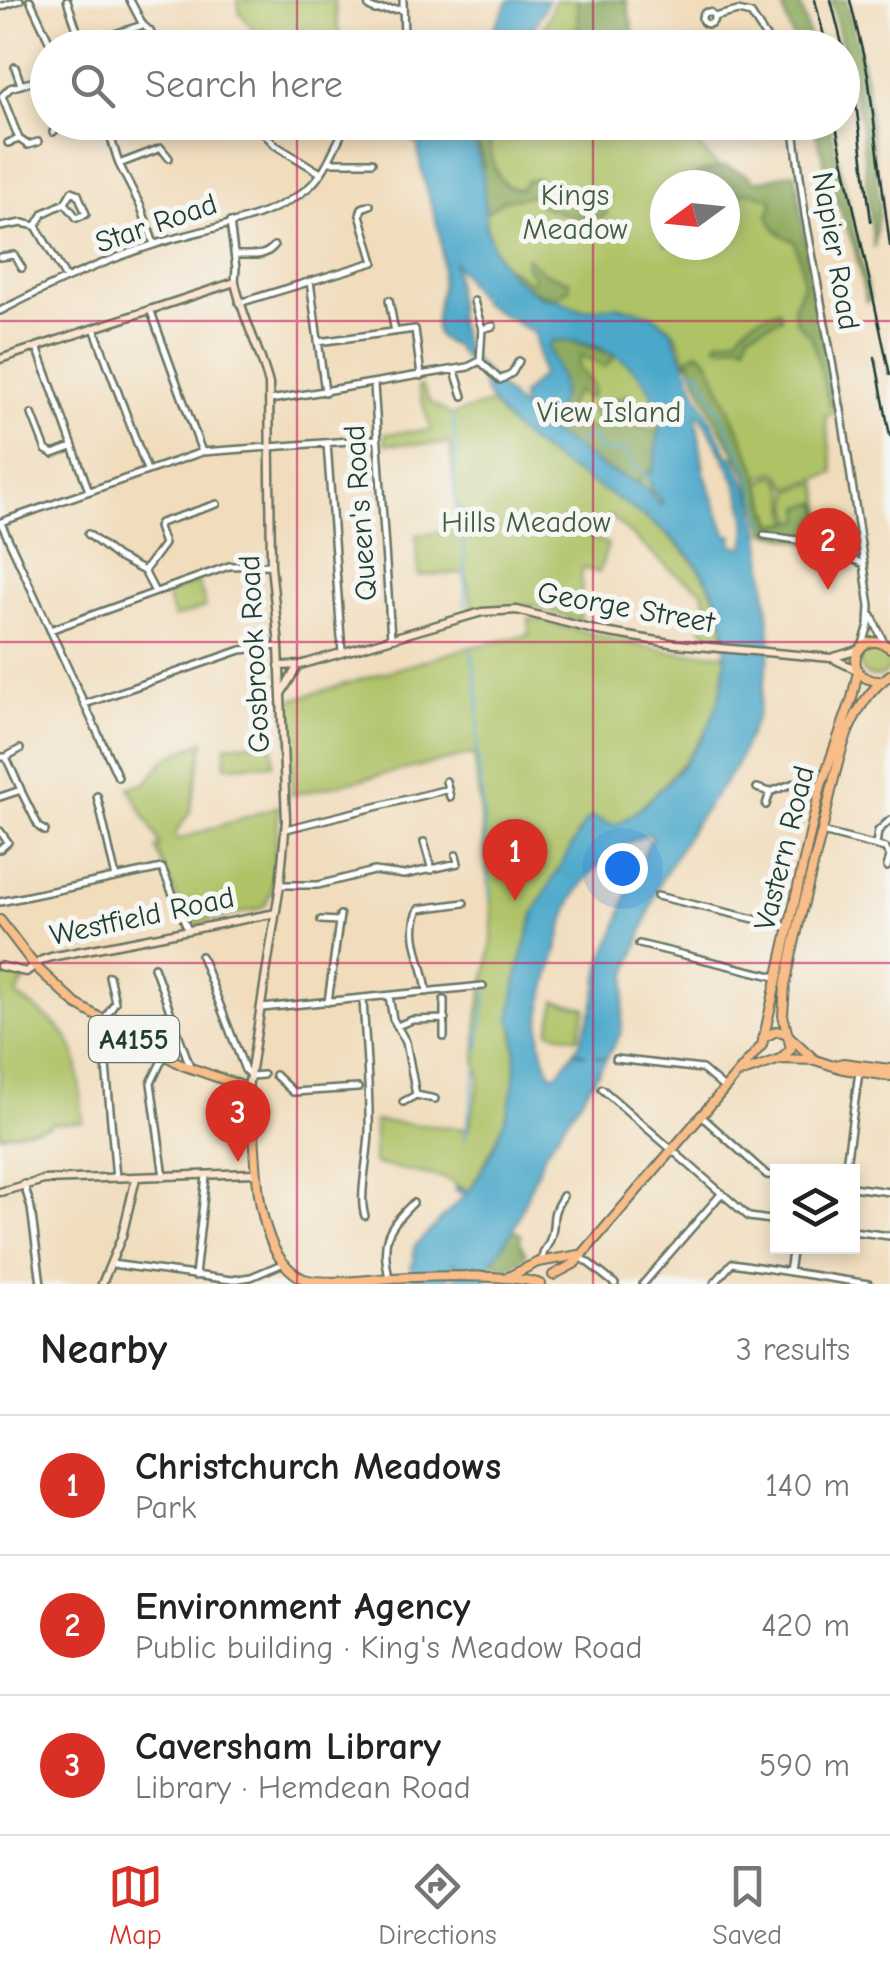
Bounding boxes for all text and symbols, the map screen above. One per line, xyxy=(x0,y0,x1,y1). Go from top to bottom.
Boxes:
search box xyxy=(30,30,860,140)
icon: search xyxy=(65,58,120,113)
text: Search here xyxy=(145,63,343,107)
street label: Napier Road xyxy=(804,169,867,333)
north arrow xyxy=(650,170,740,260)
park label: Kings Meadow xyxy=(522,178,628,247)
street label: Star Road xyxy=(91,186,222,261)
park label: View Island xyxy=(537,395,681,430)
street label: Queen's Road xyxy=(337,424,384,602)
park label: Hills Meadow xyxy=(441,505,611,540)
pin: 2 xyxy=(796,508,860,590)
street label: Gosbrook Road xyxy=(232,554,277,754)
street label: George Street xyxy=(535,575,719,641)
street label: Vastern Road xyxy=(747,762,822,934)
pin: 1 xyxy=(482,818,548,901)
your location xyxy=(597,843,648,894)
street label: Westfield Road xyxy=(47,880,237,953)
road number: A4155 xyxy=(89,1016,179,1062)
pin: 3 xyxy=(206,1080,270,1162)
map controls xyxy=(770,1164,860,1254)
button: layers xyxy=(770,1164,860,1254)
text: Nearby xyxy=(40,1325,167,1374)
text: 3 results xyxy=(736,1331,850,1368)
text: Christchurch Meadows xyxy=(135,1445,501,1489)
text: 1 xyxy=(66,1467,79,1504)
text: 140 m xyxy=(765,1467,850,1504)
text: Park xyxy=(135,1489,196,1526)
text: Environment Agency xyxy=(135,1585,471,1629)
text: 2 xyxy=(65,1607,80,1644)
text: 420 m xyxy=(761,1607,850,1644)
text: Public building · King's Meadow Road xyxy=(135,1629,642,1666)
text: Caversham Library xyxy=(135,1725,441,1769)
text: 3 xyxy=(65,1747,80,1784)
text: 590 m xyxy=(759,1747,850,1784)
text: Library · Hemdean Road xyxy=(135,1769,471,1806)
tab: Map xyxy=(108,1859,163,1951)
tab: Directions xyxy=(378,1859,497,1951)
tab: Saved xyxy=(712,1859,782,1951)

